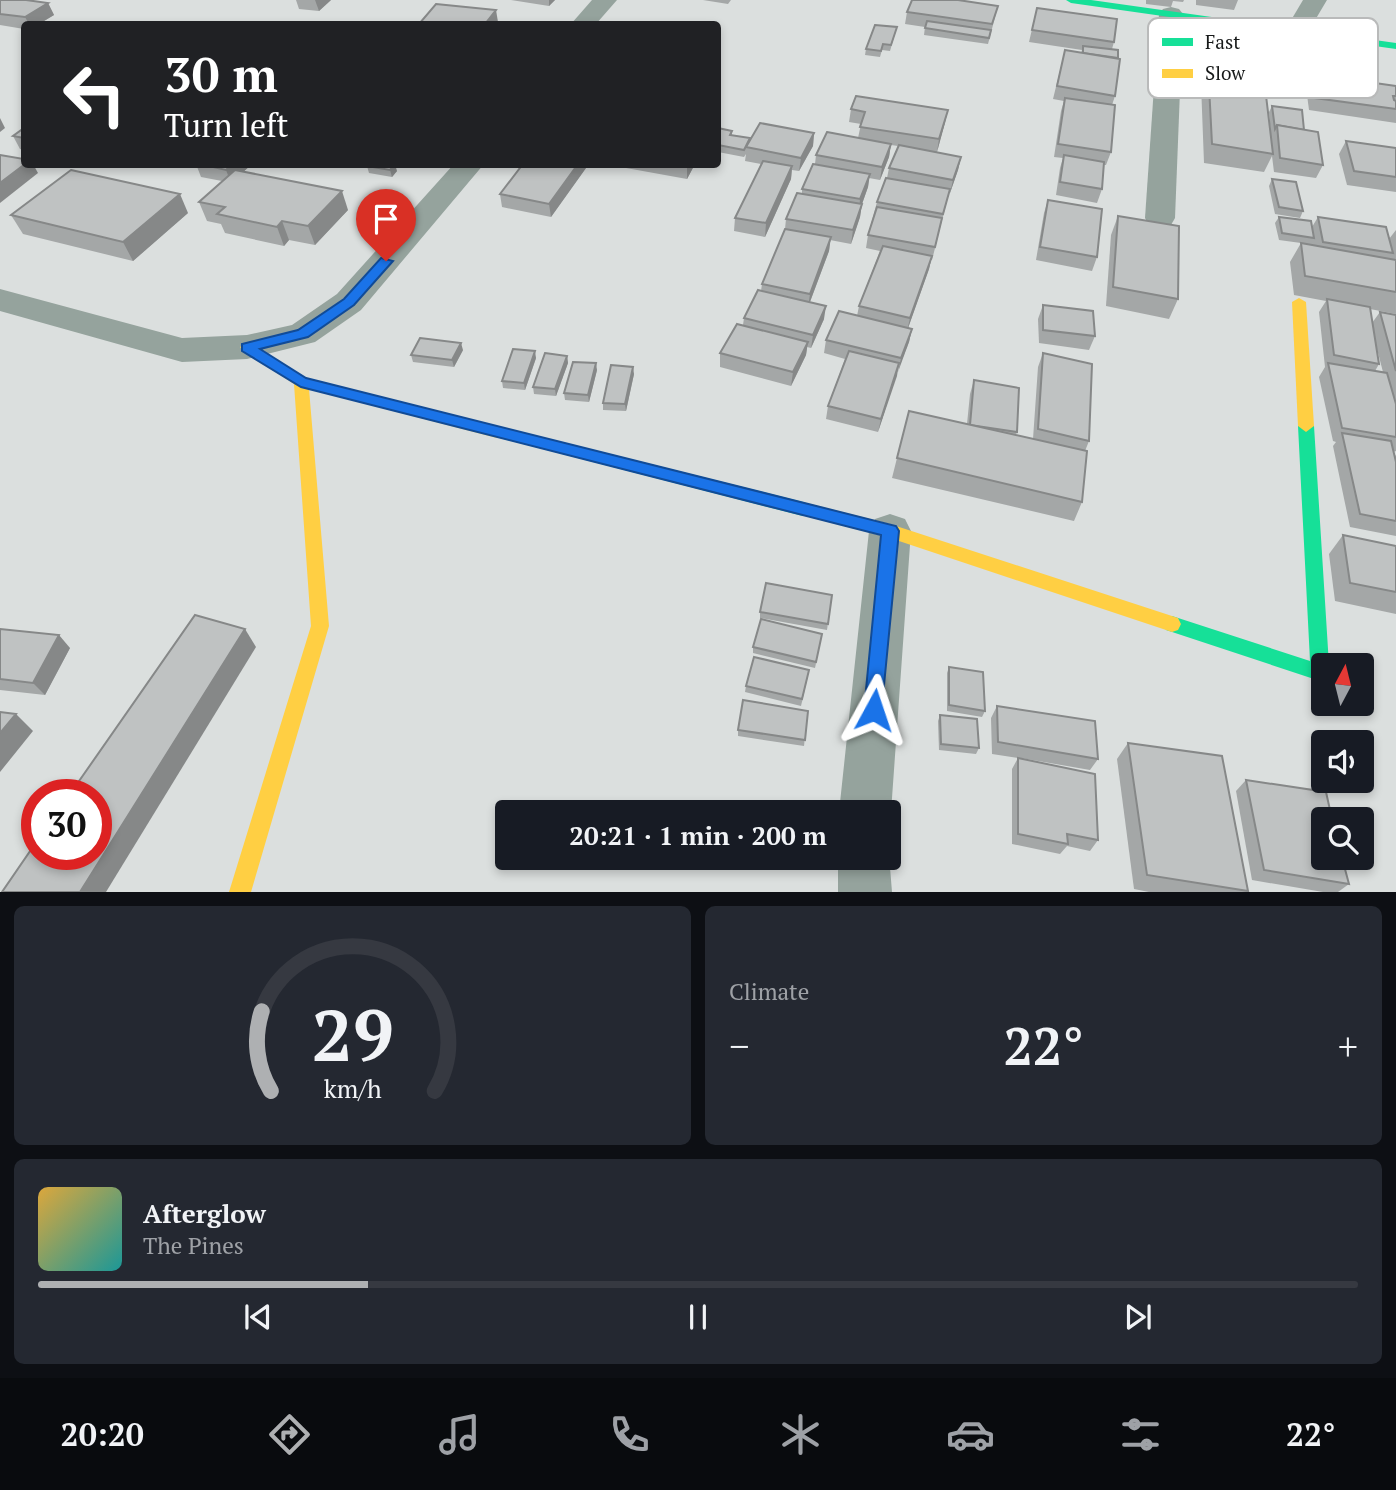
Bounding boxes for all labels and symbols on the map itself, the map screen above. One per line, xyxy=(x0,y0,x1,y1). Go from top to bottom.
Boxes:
legend xyxy=(1148,18,1378,98)
text: Fast xyxy=(1205,29,1240,54)
text: Slow xyxy=(1205,60,1246,85)
pin xyxy=(356,189,416,261)
north arrow xyxy=(1311,653,1374,716)
position arrow xyxy=(837,673,911,747)
speed limit sign: 30 xyxy=(21,779,112,870)

